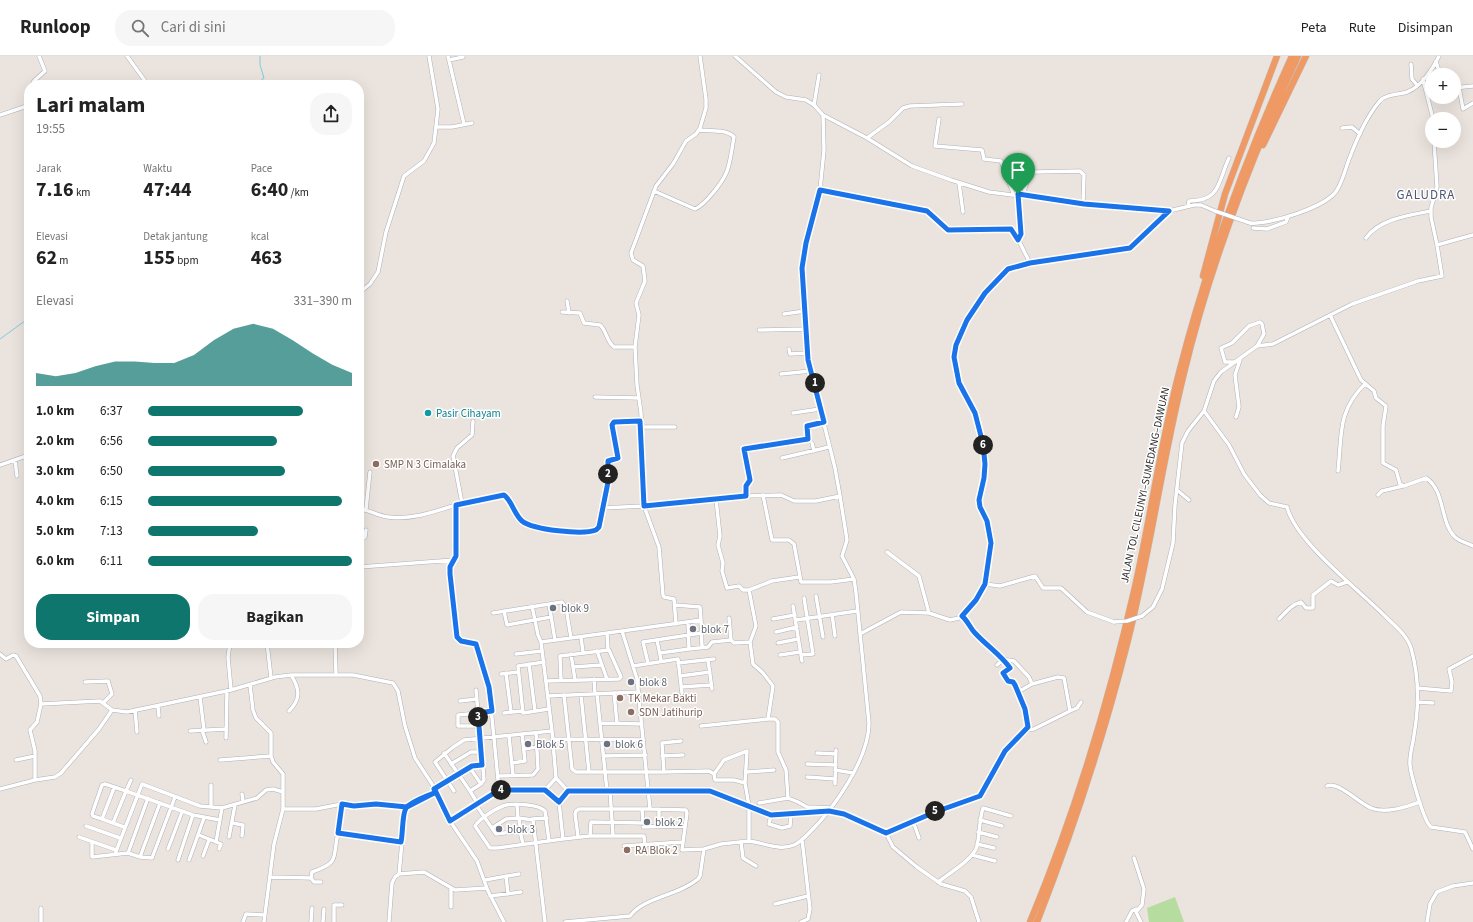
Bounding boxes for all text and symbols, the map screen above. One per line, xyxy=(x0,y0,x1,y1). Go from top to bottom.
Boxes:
search box xyxy=(115,10,395,46)
text: Runloop xyxy=(20,14,91,41)
icon: search xyxy=(129,17,151,39)
text: Cari di sini xyxy=(161,17,226,38)
text: Peta xyxy=(1301,18,1327,38)
text: Rute xyxy=(1349,18,1376,38)
text: Disimpan xyxy=(1398,18,1453,38)
map controls xyxy=(1425,68,1461,148)
button: + xyxy=(1425,68,1461,104)
text: Lari malam xyxy=(36,89,145,121)
button: share xyxy=(310,93,352,135)
button: − xyxy=(1425,112,1461,148)
text: 19:55 xyxy=(36,120,65,138)
pin xyxy=(1001,153,1035,194)
icon: arrive xyxy=(1007,159,1029,181)
text: Jarak xyxy=(36,161,61,176)
text: Waktu xyxy=(143,161,172,176)
text: Pace xyxy=(251,161,272,176)
text: 7.16 xyxy=(36,176,74,204)
text: 47:44 xyxy=(143,176,192,204)
text: 6:40 xyxy=(251,176,288,204)
text: km xyxy=(74,185,90,200)
text: /km xyxy=(288,185,309,200)
district label: GALUDRA xyxy=(1397,186,1455,204)
text: Elevasi xyxy=(36,229,68,244)
text: Detak jantung xyxy=(143,229,208,244)
text: kcal xyxy=(251,229,269,244)
text: 62 xyxy=(36,244,57,272)
text: 155 xyxy=(143,244,175,272)
text: 463 xyxy=(251,244,282,272)
text: m xyxy=(57,253,68,268)
text: bpm xyxy=(175,253,199,268)
text: Elevasi xyxy=(36,292,74,310)
text: 331–390 m xyxy=(294,292,352,310)
pin: 1 xyxy=(805,373,825,393)
text: 1 xyxy=(812,375,818,390)
street label: JALAN TOL CILEUNYI–SUMEDANG–DAWUAN xyxy=(1117,386,1173,584)
text: 1.0 km xyxy=(36,402,75,420)
text: 6:37 xyxy=(100,402,123,420)
place label: Pasir Cihayam xyxy=(436,406,501,421)
marker: Pasir Cihayam xyxy=(423,408,433,418)
text: 2.0 km xyxy=(36,432,75,450)
text: 6:56 xyxy=(100,432,123,450)
pin: 6 xyxy=(973,435,993,455)
text: 6 xyxy=(980,437,986,452)
place label: SMP N 3 Cimalaka xyxy=(384,457,466,472)
marker: SMP N 3 Cimalaka xyxy=(371,459,381,469)
text: 3.0 km xyxy=(36,462,75,480)
text: 6:50 xyxy=(100,462,123,480)
pin: 2 xyxy=(598,464,618,484)
text: 2 xyxy=(605,466,611,481)
text: 4.0 km xyxy=(36,492,75,510)
text: 6:15 xyxy=(100,492,123,510)
text: 5.0 km xyxy=(36,522,75,540)
text: 7:13 xyxy=(100,522,123,540)
text: 6.0 km xyxy=(36,552,75,570)
text: 6:11 xyxy=(100,552,123,570)
button: Simpan xyxy=(36,594,190,640)
button: Bagikan xyxy=(198,594,352,640)
place label: blok 9 xyxy=(561,601,589,616)
marker: blok 9 xyxy=(548,603,558,613)
place label: blok 7 xyxy=(701,622,729,637)
marker: blok 7 xyxy=(688,624,698,634)
place label: blok 8 xyxy=(639,675,667,690)
marker: blok 8 xyxy=(626,677,636,687)
place label: TK Mekar Bakti xyxy=(628,691,696,706)
marker: TK Mekar Bakti xyxy=(615,693,625,703)
place label: SDN Jatihurip xyxy=(639,705,703,720)
pin: 3 xyxy=(468,707,488,727)
marker: SDN Jatihurip xyxy=(626,707,636,717)
text: 3 xyxy=(475,709,481,724)
place label: Blok 5 xyxy=(536,737,564,752)
place label: blok 6 xyxy=(615,737,643,752)
marker: Blok 5 xyxy=(523,739,533,749)
marker: blok 6 xyxy=(602,739,612,749)
pin: 4 xyxy=(491,780,511,800)
text: 4 xyxy=(498,782,504,797)
pin: 5 xyxy=(925,801,945,821)
text: 5 xyxy=(932,803,938,818)
place label: blok 2 xyxy=(655,815,683,830)
marker: blok 2 xyxy=(642,817,652,827)
place label: blok 3 xyxy=(507,822,535,837)
marker: blok 3 xyxy=(494,824,504,834)
place label: RA Blok 2 xyxy=(635,843,678,858)
marker: RA Blok 2 xyxy=(622,845,632,855)

